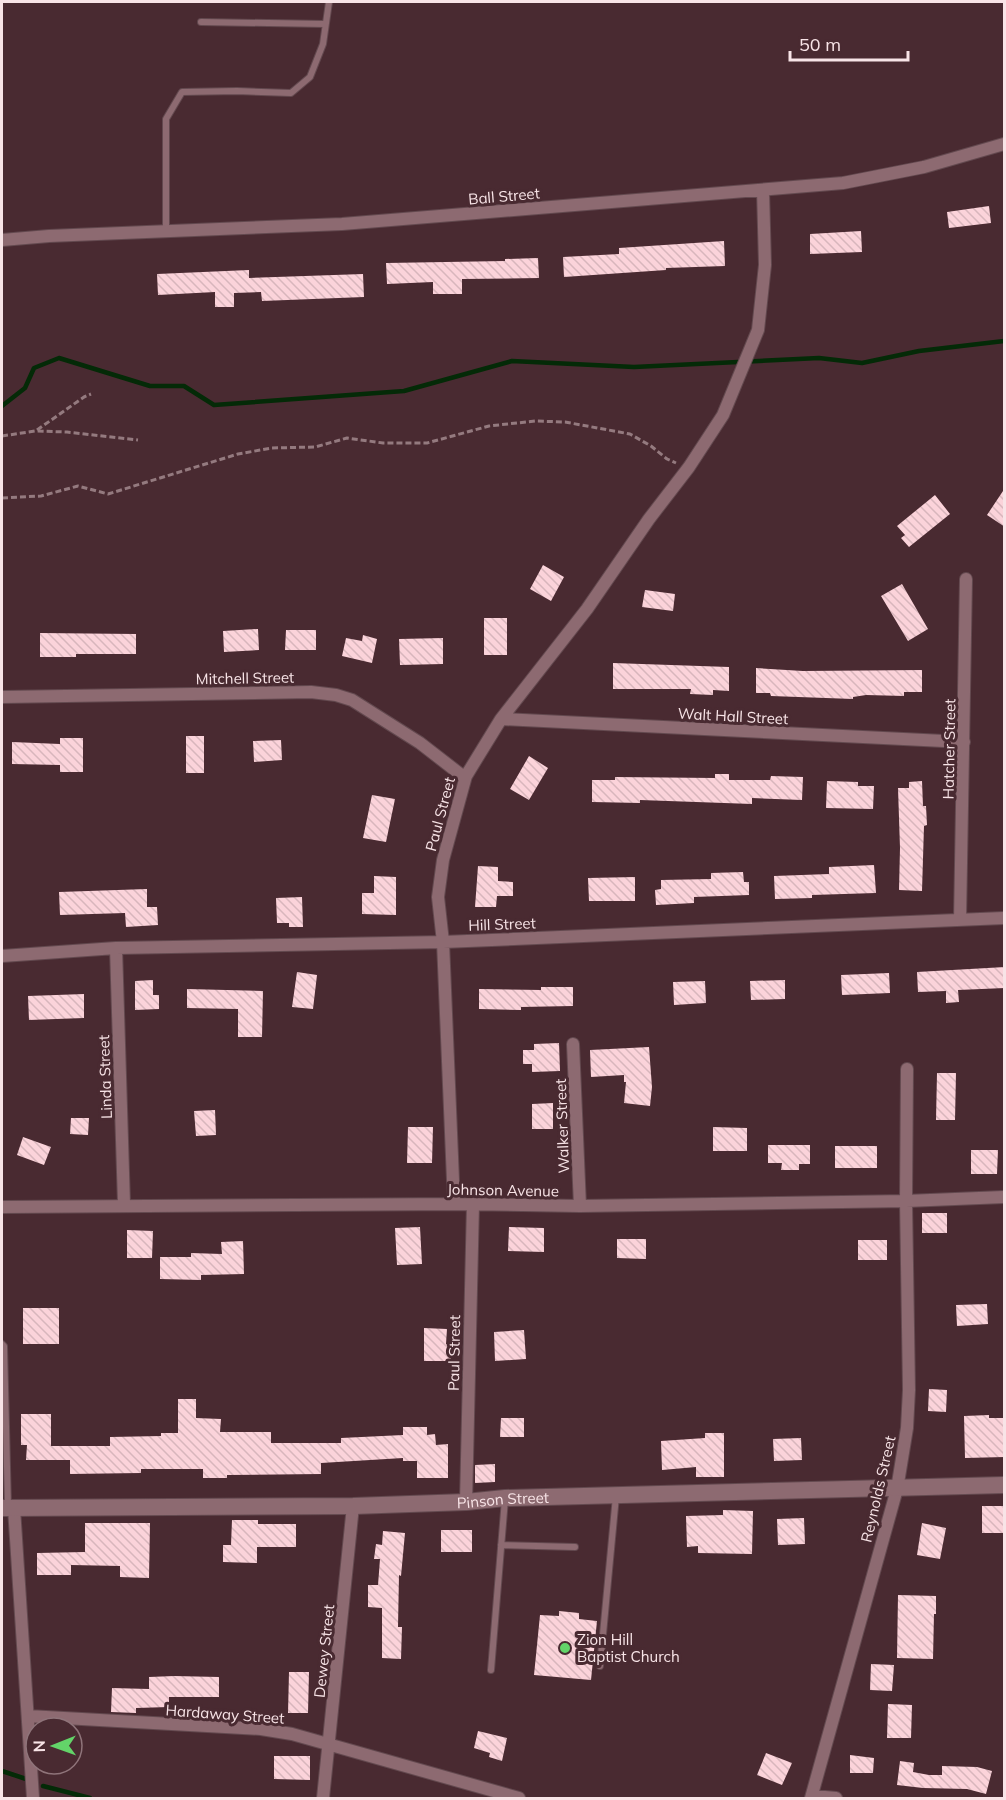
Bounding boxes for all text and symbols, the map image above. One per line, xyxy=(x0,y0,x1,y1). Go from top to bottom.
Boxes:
scale bar xyxy=(790,24,908,62)
text: 50 m xyxy=(799,33,841,56)
street label: Ball Street xyxy=(467,183,541,209)
street label: Mitchell Street xyxy=(196,668,294,688)
street label: Hatcher Street xyxy=(939,698,959,800)
street label: Walt Hall Street xyxy=(677,704,789,728)
street label: Paul Street xyxy=(421,775,459,853)
street label: Hill Street xyxy=(468,913,536,935)
street label: Linda Street xyxy=(94,1035,116,1119)
street label: Walker Street xyxy=(551,1078,573,1174)
street label: Johnson Avenue xyxy=(447,1180,559,1200)
street label: Paul Street xyxy=(444,1315,464,1391)
street label: Reynolds Street xyxy=(856,1434,900,1544)
street label: Pinson Street xyxy=(456,1487,549,1512)
street label: Dewey Street xyxy=(310,1603,338,1699)
place label: Zion Hill Baptist Church xyxy=(577,1630,680,1666)
marker: Zion Hill Baptist Church xyxy=(558,1641,572,1655)
street label: Hardaway Street xyxy=(165,1700,285,1728)
north arrow xyxy=(24,1716,84,1776)
text: N xyxy=(29,1740,49,1752)

